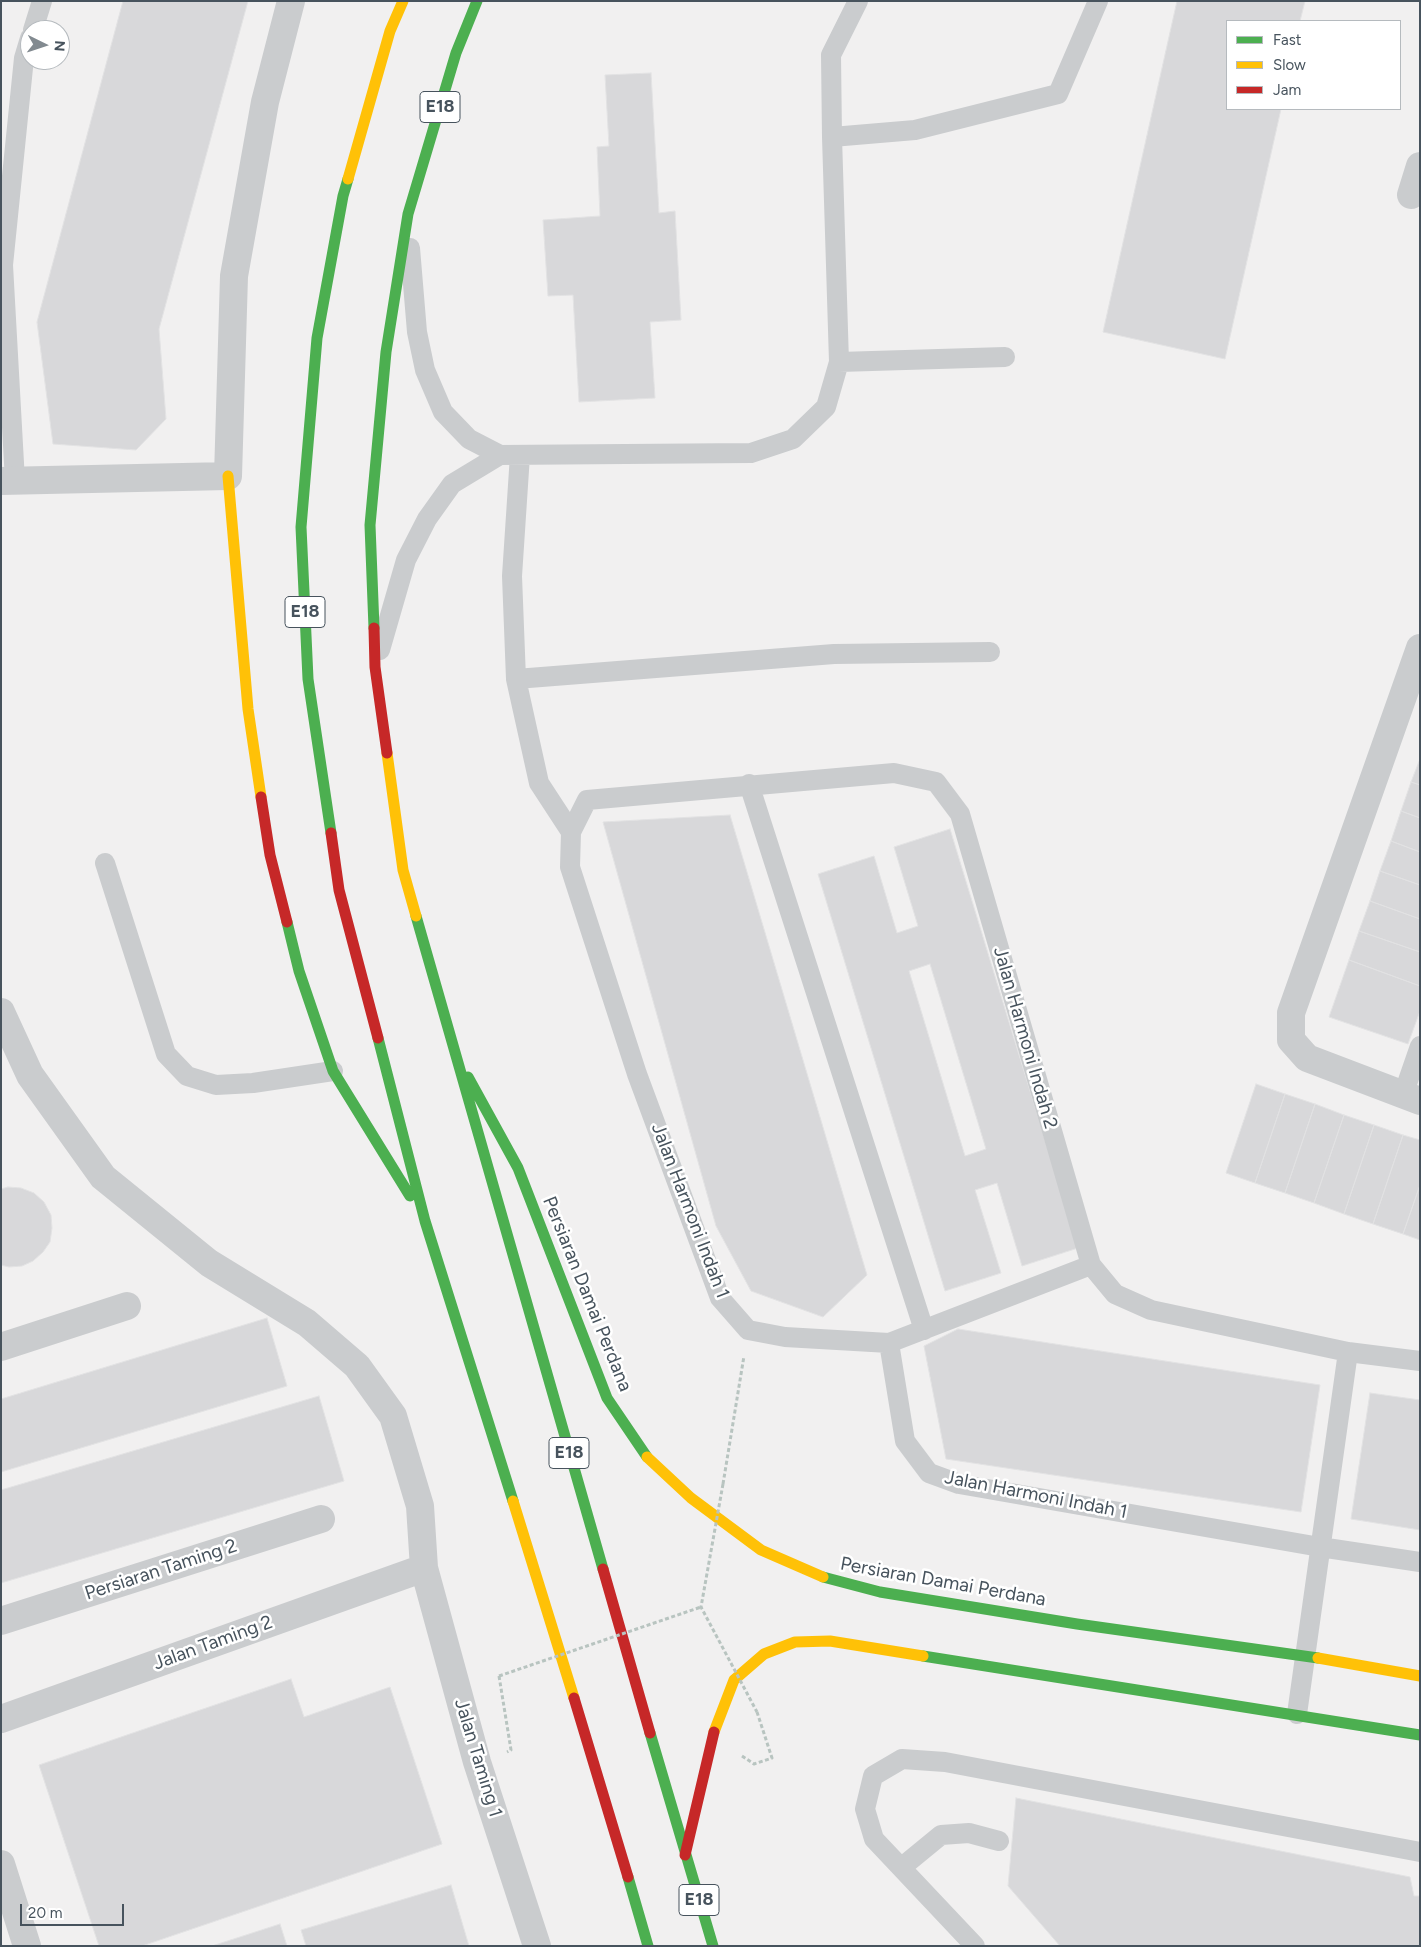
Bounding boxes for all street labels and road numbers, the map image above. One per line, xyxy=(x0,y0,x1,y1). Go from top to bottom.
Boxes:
road number: E18 xyxy=(420,91,460,122)
road number: E18 xyxy=(285,596,325,628)
street label: Jalan Harmoni Indah 2 xyxy=(988,944,1062,1132)
street label: Jalan Harmoni Indah 1 xyxy=(646,1120,734,1302)
street label: Persiaran Damai Perdana xyxy=(537,1193,637,1395)
road number: E18 xyxy=(549,1438,589,1469)
street label: Jalan Harmoni Indah 1 xyxy=(943,1466,1129,1524)
street label: Persiaran Taming 2 xyxy=(82,1535,240,1605)
street label: Persiaran Damai Perdana xyxy=(838,1553,1048,1611)
street label: Jalan Taming 2 xyxy=(150,1611,276,1675)
street label: Jalan Taming 1 xyxy=(449,1696,507,1820)
road number: E18 xyxy=(679,1884,719,1916)

